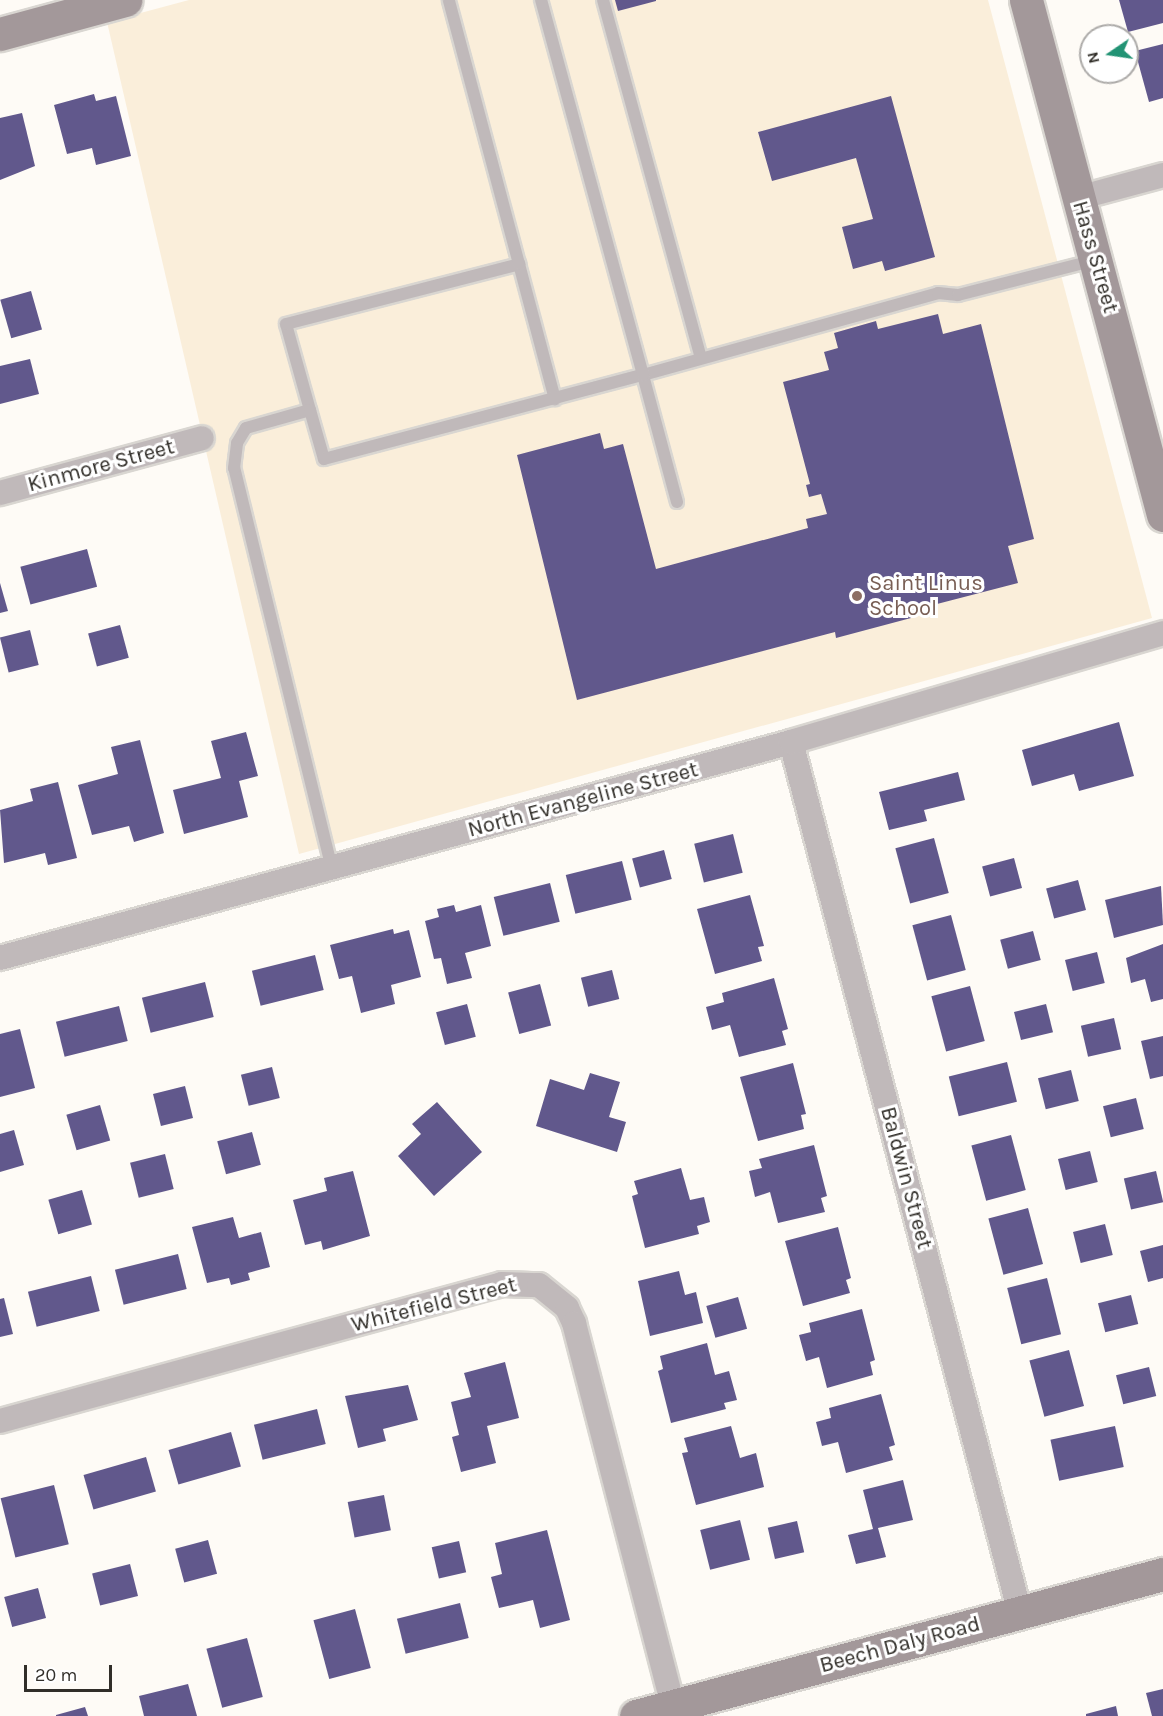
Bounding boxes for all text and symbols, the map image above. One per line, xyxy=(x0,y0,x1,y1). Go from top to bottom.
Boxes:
north arrow xyxy=(1079,24,1139,84)
text: N xyxy=(1082,50,1103,65)
street label: Hass Street xyxy=(1066,198,1124,316)
street label: Kinmore Street xyxy=(25,434,177,498)
place label: Saint Linus School xyxy=(869,570,983,622)
marker: Saint Linus School xyxy=(850,589,864,603)
street label: North Evangeline Street xyxy=(465,757,701,843)
street label: Baldwin Street xyxy=(874,1104,938,1252)
street label: Whitefield Street xyxy=(349,1272,519,1338)
street label: Beech Daly Road xyxy=(817,1611,983,1679)
scale bar xyxy=(27,1653,116,1691)
text: 20 m xyxy=(35,1664,77,1686)

